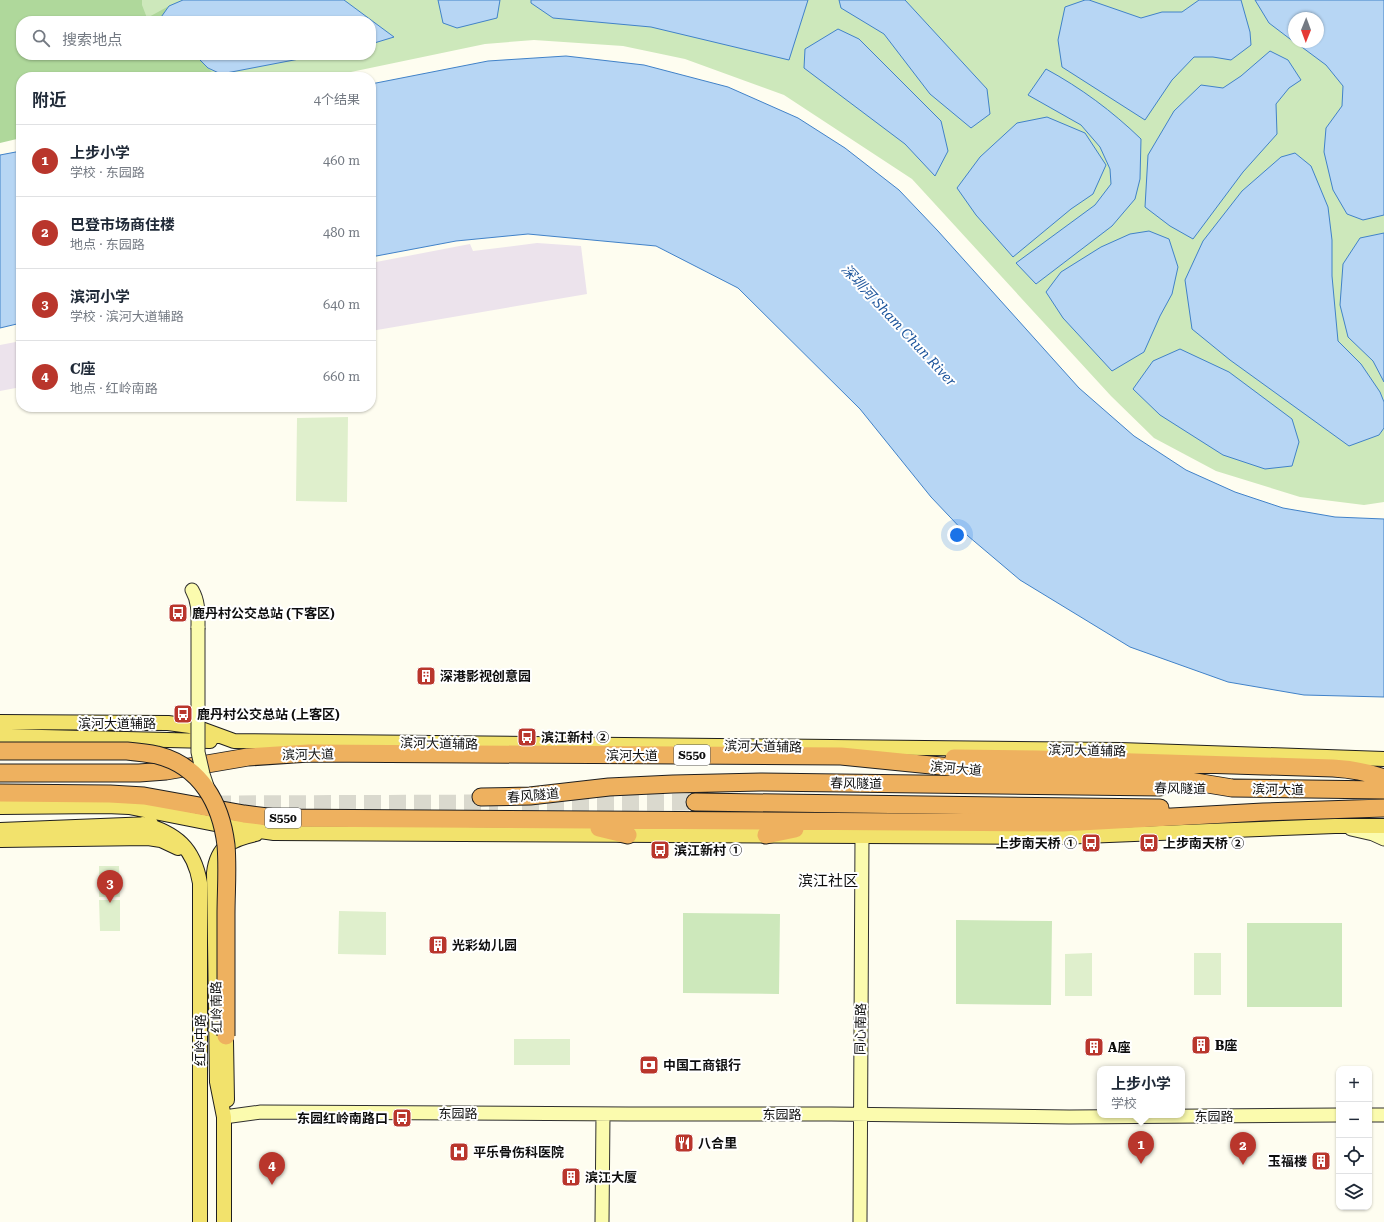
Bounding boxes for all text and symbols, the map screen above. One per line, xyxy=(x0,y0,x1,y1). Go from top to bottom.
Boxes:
north arrow xyxy=(1288,12,1324,48)
search box xyxy=(16,16,376,60)
icon: search xyxy=(30,27,52,49)
text: 搜索地点 xyxy=(62,31,122,49)
text: 附近 xyxy=(32,90,66,110)
text: 4个结果 xyxy=(314,92,360,107)
text: 上步小学 xyxy=(70,144,130,162)
text: 1 xyxy=(41,153,49,168)
text: 460 m xyxy=(323,153,360,168)
text: 学校 · 东园路 xyxy=(70,165,145,180)
text: 巴登市场商住楼 xyxy=(70,216,175,234)
text: 2 xyxy=(41,225,49,240)
text: 480 m xyxy=(323,225,360,240)
text: 地点 · 东园路 xyxy=(70,237,145,252)
water label: 深圳河 Sham Chun River xyxy=(839,261,960,389)
text: 滨河小学 xyxy=(70,288,130,306)
text: 3 xyxy=(41,297,49,312)
text: 640 m xyxy=(323,297,360,312)
text: 学校 · 滨河大道辅路 xyxy=(70,309,184,324)
text: C座 xyxy=(70,360,96,378)
text: 4 xyxy=(41,369,49,384)
text: 660 m xyxy=(323,369,360,384)
text: 地点 · 红岭南路 xyxy=(70,381,158,396)
your location xyxy=(947,525,967,545)
bus stop icon: 鹿丹村公交总站 (下客区) xyxy=(167,602,189,624)
place label: 鹿丹村公交总站 (下客区) xyxy=(192,606,335,621)
building icon: 深港影视创意园 xyxy=(415,665,437,687)
place label: 深港影视创意园 xyxy=(440,669,531,684)
bus stop icon: 鹿丹村公交总站 (上客区) xyxy=(172,703,194,725)
place label: 鹿丹村公交总站 (上客区) xyxy=(197,707,340,722)
street label: 滨河大道辅路 xyxy=(78,716,156,731)
bus stop icon: 滨江新村 ② xyxy=(516,726,538,748)
place label: 滨江新村 ② xyxy=(541,730,609,745)
street label: 滨河大道辅路 xyxy=(400,735,478,752)
street label: 滨河大道辅路 xyxy=(724,738,802,755)
street label: 滨河大道辅路 xyxy=(1048,742,1126,759)
road number: S550 xyxy=(674,745,710,765)
street label: 滨河大道 xyxy=(282,747,334,762)
street label: 滨河大道 xyxy=(606,748,658,763)
street label: 滨河大道 xyxy=(929,759,983,778)
street label: 春风隧道 xyxy=(830,776,882,791)
street label: 春风隧道 xyxy=(1154,781,1206,796)
street label: 滨河大道 xyxy=(1252,782,1304,797)
street label: 春风隧道 xyxy=(506,786,560,805)
road number: S550 xyxy=(265,808,301,828)
bus stop icon: 上步南天桥 ① xyxy=(1080,832,1102,854)
bus stop icon: 上步南天桥 ② xyxy=(1138,832,1160,854)
place label: 上步南天桥 ① xyxy=(996,836,1077,851)
place label: 上步南天桥 ② xyxy=(1163,836,1244,851)
bus stop icon: 滨江新村 ① xyxy=(649,839,671,861)
place label: 滨江新村 ① xyxy=(674,843,742,858)
pin: 3 xyxy=(97,870,123,903)
district label: 滨江社区 xyxy=(798,872,858,890)
building icon: 光彩幼儿园 xyxy=(427,934,449,956)
place label: 光彩幼儿园 xyxy=(452,938,517,953)
street label: 红岭南路 xyxy=(209,981,224,1033)
street label: 同心南路 xyxy=(853,1003,868,1055)
street label: 红岭中路 xyxy=(193,1014,208,1066)
building icon: B座 xyxy=(1190,1034,1212,1056)
building icon: A座 xyxy=(1083,1036,1105,1058)
place label: B座 xyxy=(1215,1038,1237,1053)
place label: A座 xyxy=(1108,1040,1130,1055)
bank icon: 中国工商银行 xyxy=(638,1054,660,1076)
place label: 中国工商银行 xyxy=(663,1058,741,1073)
popup xyxy=(1097,1066,1185,1118)
map controls xyxy=(1336,1066,1372,1210)
button: + xyxy=(1336,1066,1372,1102)
text: 上步小学 xyxy=(1111,1075,1171,1093)
text: 学校 xyxy=(1111,1096,1137,1111)
button: − xyxy=(1336,1102,1372,1138)
street label: 东园路 xyxy=(438,1106,478,1121)
bus stop icon: 东园红岭南路口 xyxy=(391,1107,413,1129)
street label: 东园路 xyxy=(762,1107,802,1122)
street label: 东园路 xyxy=(1194,1109,1234,1124)
place label: 东园红岭南路口 xyxy=(297,1111,388,1126)
pin: 1 xyxy=(1128,1131,1154,1164)
restaurant icon: 八合里 xyxy=(673,1132,695,1154)
pin: 2 xyxy=(1230,1132,1256,1165)
place label: 八合里 xyxy=(698,1136,737,1151)
button: locate xyxy=(1336,1138,1372,1174)
hospital icon: 平乐骨伤科医院 xyxy=(448,1141,470,1163)
place label: 平乐骨伤科医院 xyxy=(473,1145,564,1160)
building icon: 玉福楼 xyxy=(1310,1150,1332,1172)
pin: 4 xyxy=(259,1152,285,1185)
place label: 玉福楼 xyxy=(1268,1154,1307,1169)
building icon: 滨江大厦 xyxy=(560,1166,582,1188)
place label: 滨江大厦 xyxy=(585,1170,637,1185)
button: layers xyxy=(1336,1174,1372,1210)

